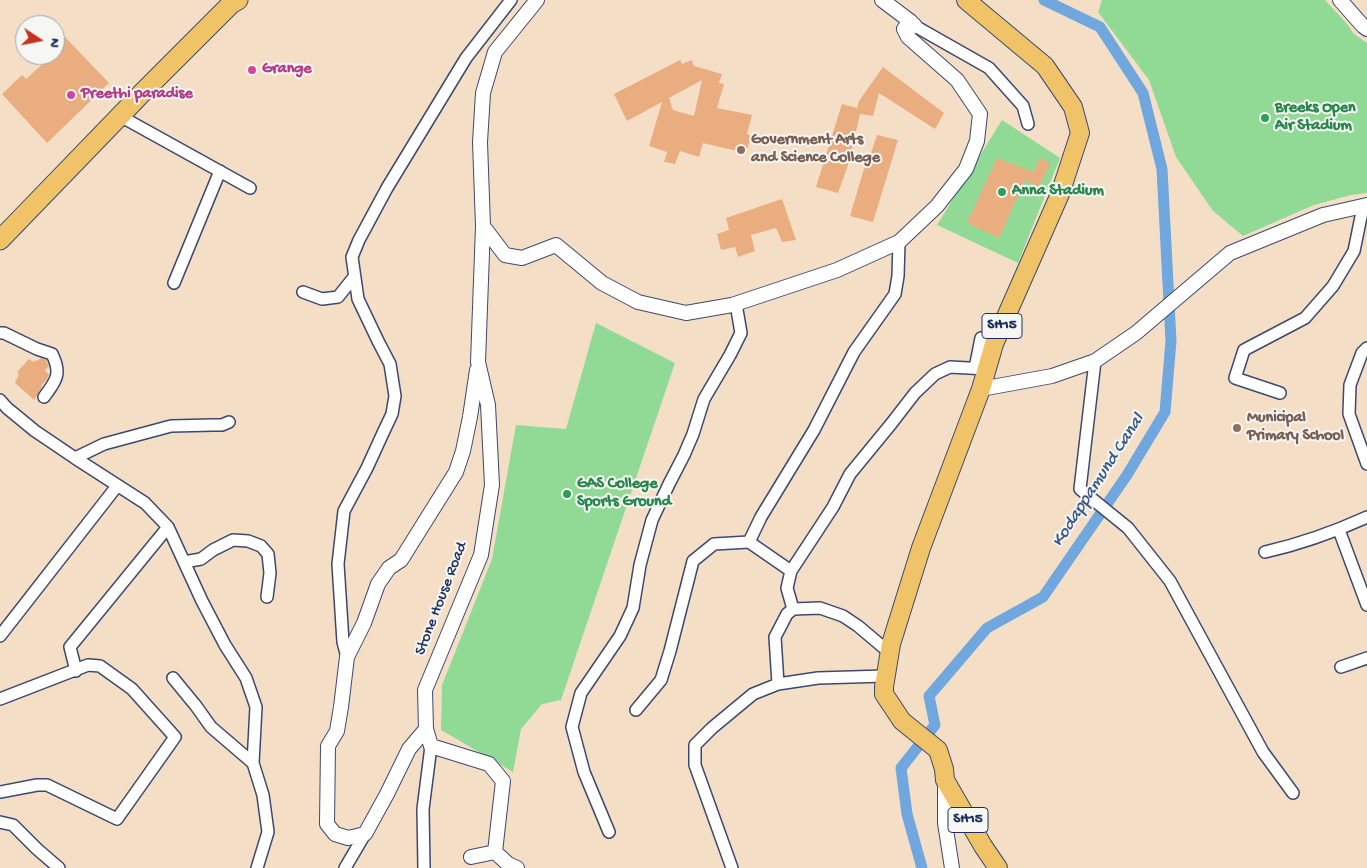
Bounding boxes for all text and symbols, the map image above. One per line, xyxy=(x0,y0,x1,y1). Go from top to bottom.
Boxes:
north arrow xyxy=(15,15,65,65)
text: N xyxy=(45,37,63,49)
place label: Grange xyxy=(262,60,312,80)
marker: Grange xyxy=(246,64,258,76)
place label: Preethi paradise xyxy=(81,85,193,105)
marker: Preethi paradise xyxy=(65,89,77,101)
place label: Breeks Open Air Stadium xyxy=(1275,99,1356,137)
marker: Breeks Open Air Stadium xyxy=(1259,112,1271,124)
place label: Government Arts and Science College xyxy=(751,131,880,169)
marker: Government Arts and Science College xyxy=(735,144,747,156)
place label: Anna Stadium xyxy=(1012,182,1104,202)
marker: Anna Stadium xyxy=(996,186,1008,198)
road number: SH15 xyxy=(982,314,1022,338)
place label: Municipal Primary School xyxy=(1247,409,1344,447)
water label: Kodappamund Canal xyxy=(1048,410,1150,552)
marker: Municipal Primary School xyxy=(1231,422,1243,434)
place label: GAS College Sports Ground xyxy=(577,475,671,513)
marker: GAS College Sports Ground xyxy=(561,488,573,500)
street label: Stone House Road xyxy=(412,540,472,658)
road number: SH15 xyxy=(948,808,988,832)

